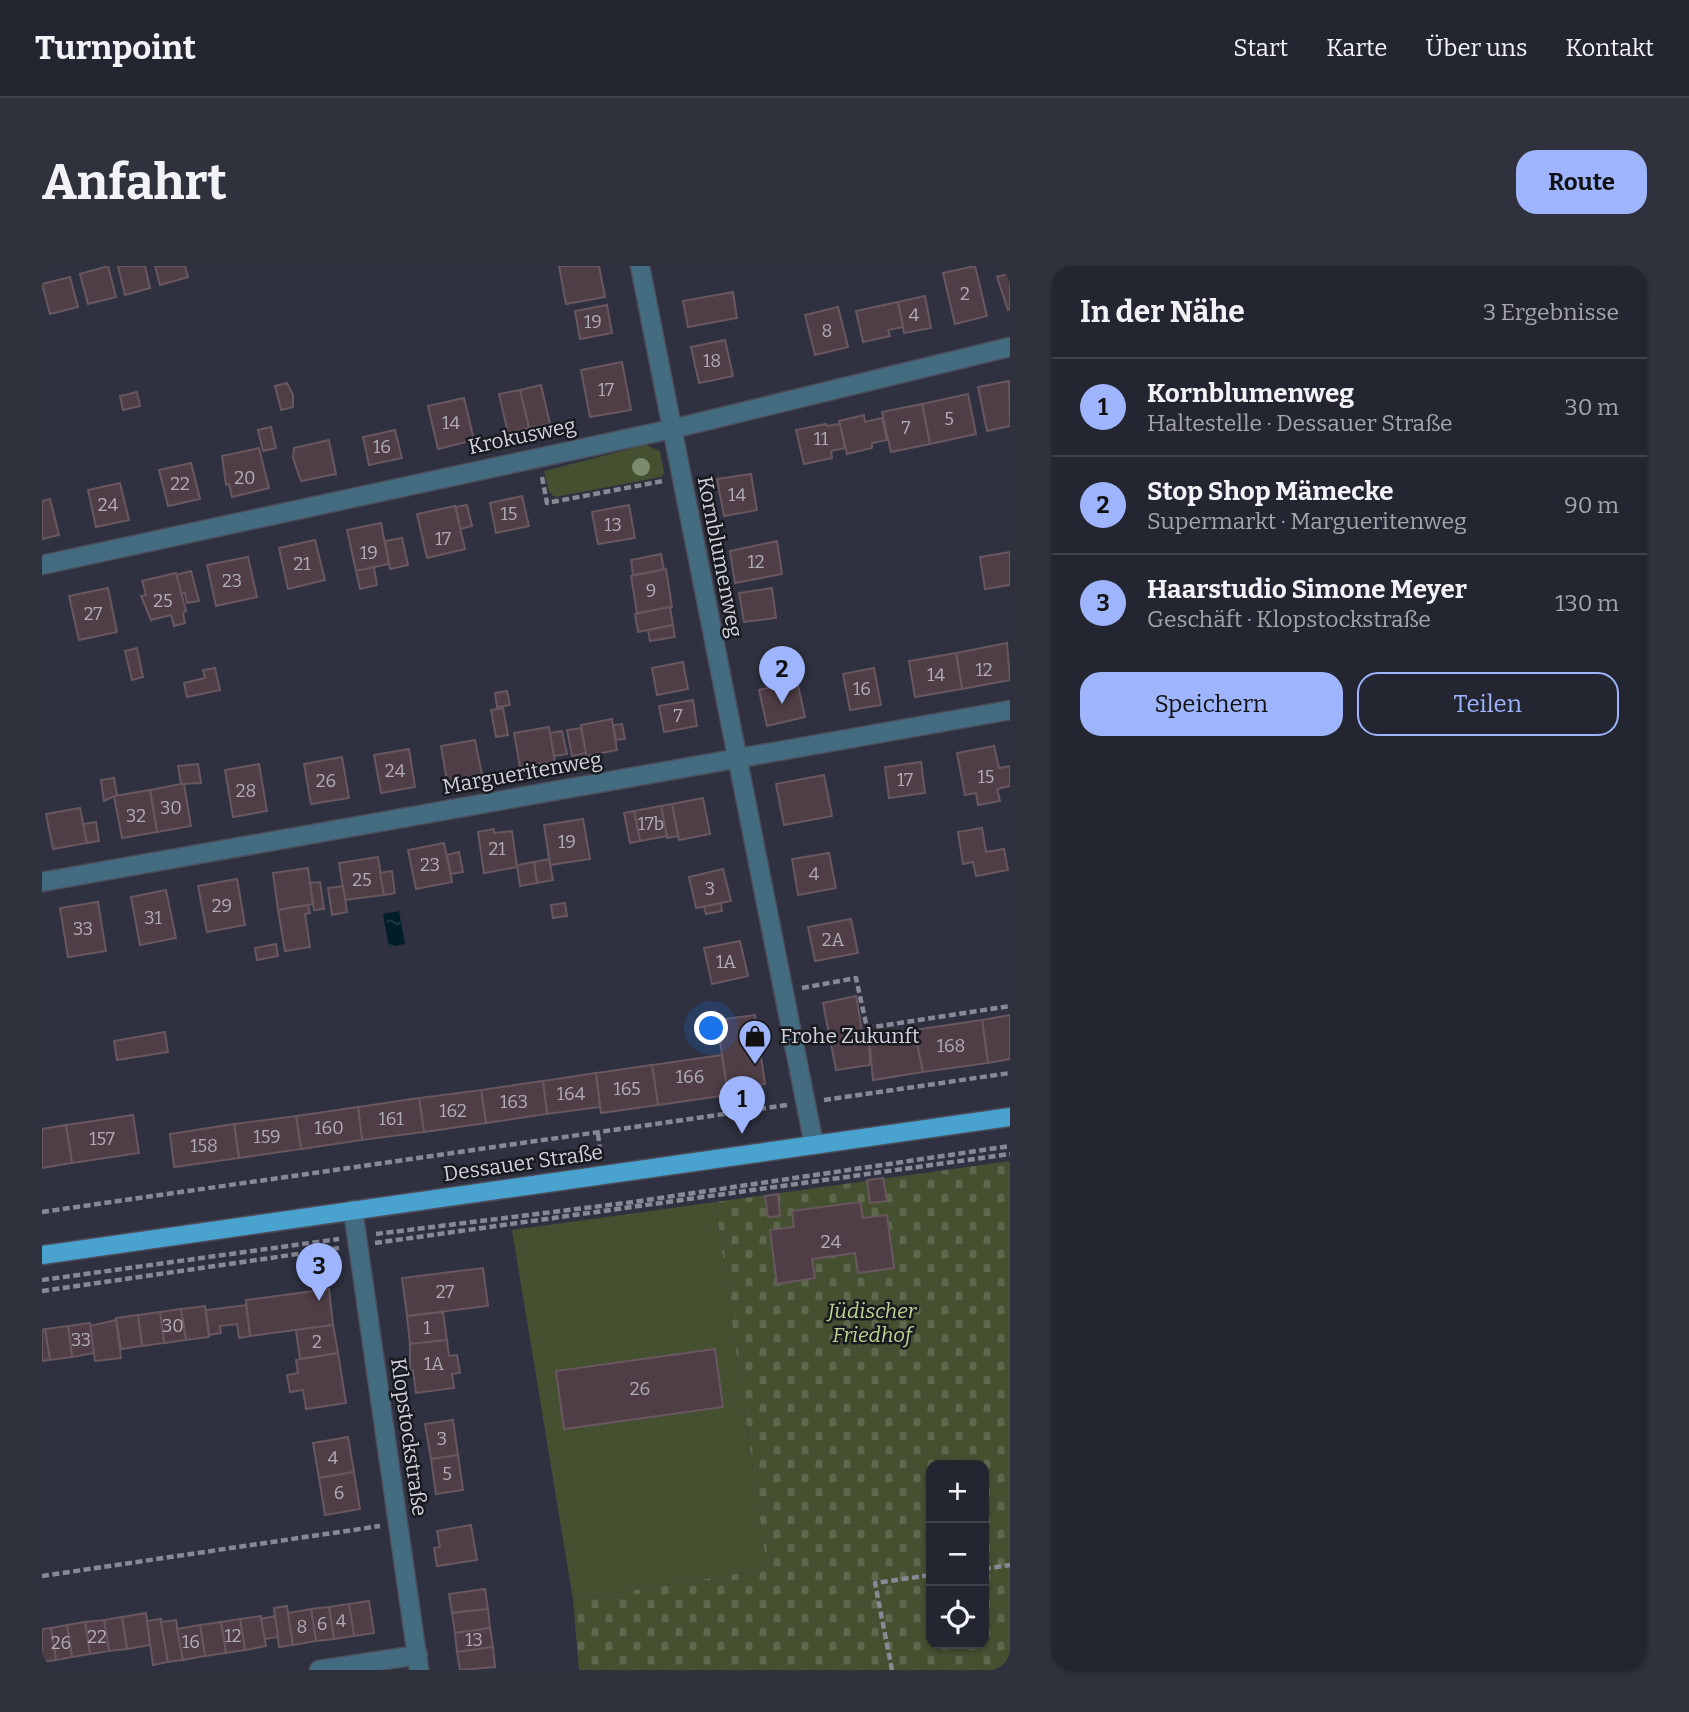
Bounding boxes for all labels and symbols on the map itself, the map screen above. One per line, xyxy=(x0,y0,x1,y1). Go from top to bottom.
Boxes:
house number: 2 xyxy=(960,283,970,305)
house number: 4 xyxy=(909,304,920,326)
house number: 19 xyxy=(584,311,602,333)
house number: 8 xyxy=(822,320,832,342)
house number: 18 xyxy=(703,350,721,372)
house number: 17 xyxy=(598,379,614,401)
house number: 5 xyxy=(944,408,954,430)
house number: 14 xyxy=(442,412,460,434)
street label: Krokusweg xyxy=(466,412,578,460)
house number: 7 xyxy=(901,417,911,439)
house number: 11 xyxy=(814,428,829,450)
house number: 16 xyxy=(373,436,391,458)
house number: 20 xyxy=(234,467,256,489)
house number: 22 xyxy=(170,473,190,495)
street label: Kornblumenweg xyxy=(692,474,748,640)
house number: 14 xyxy=(728,484,746,506)
house number: 24 xyxy=(98,494,119,516)
house number: 15 xyxy=(501,503,517,525)
house number: 13 xyxy=(604,514,622,536)
house number: 17 xyxy=(435,528,451,550)
house number: 19 xyxy=(360,542,378,564)
house number: 12 xyxy=(747,551,765,573)
house number: 21 xyxy=(293,553,311,575)
house number: 23 xyxy=(222,570,242,592)
house number: 9 xyxy=(646,580,656,602)
house number: 25 xyxy=(153,590,173,612)
house number: 27 xyxy=(84,603,102,625)
pin: 2 xyxy=(759,646,805,704)
house number: 12 xyxy=(975,659,993,681)
house number: 14 xyxy=(927,664,945,686)
house number: 16 xyxy=(853,678,871,700)
house number: 7 xyxy=(673,705,683,727)
street label: Margueritenweg xyxy=(440,746,604,800)
house number: 24 xyxy=(385,760,406,782)
house number: 15 xyxy=(978,766,994,788)
house number: 17 xyxy=(897,769,913,791)
house number: 26 xyxy=(316,770,336,792)
house number: 28 xyxy=(236,780,256,802)
house number: 30 xyxy=(160,797,182,819)
house number: 32 xyxy=(126,805,146,827)
house number: 17b xyxy=(638,813,664,835)
house number: 19 xyxy=(558,831,576,853)
house number: 21 xyxy=(488,838,506,860)
house number: 23 xyxy=(420,854,440,876)
house number: 4 xyxy=(809,863,820,885)
house number: 25 xyxy=(352,869,372,891)
house number: 3 xyxy=(705,878,715,900)
house number: 29 xyxy=(212,895,232,917)
house number: 31 xyxy=(144,907,162,929)
house number: 33 xyxy=(73,918,93,940)
house number: 2A xyxy=(822,929,845,951)
house number: 1A xyxy=(716,951,736,973)
your location xyxy=(694,1011,728,1045)
shop icon: Frohe Zukunft xyxy=(736,1017,774,1066)
place label: Frohe Zukunft xyxy=(780,1023,920,1049)
house number: 168 xyxy=(937,1035,965,1057)
house number: 166 xyxy=(676,1066,704,1088)
pin: 1 xyxy=(719,1076,765,1134)
house number: 165 xyxy=(613,1078,641,1100)
house number: 164 xyxy=(557,1083,586,1105)
house number: 163 xyxy=(500,1091,528,1113)
house number: 162 xyxy=(439,1100,467,1122)
house number: 161 xyxy=(379,1108,404,1130)
house number: 160 xyxy=(314,1117,344,1139)
house number: 159 xyxy=(253,1126,281,1148)
house number: 157 xyxy=(89,1128,115,1150)
house number: 158 xyxy=(190,1135,218,1157)
street label: Dessauer Straße xyxy=(441,1139,605,1187)
house number: 24 xyxy=(821,1231,842,1253)
pin: 3 xyxy=(296,1243,342,1301)
house number: 27 xyxy=(436,1281,454,1303)
park label: Jüdischer Friedhof xyxy=(826,1298,918,1348)
house number: 30 xyxy=(162,1315,184,1337)
house number: 1 xyxy=(423,1317,431,1339)
house number: 33 xyxy=(71,1329,91,1351)
house number: 2 xyxy=(312,1331,322,1353)
house number: 1A xyxy=(424,1353,444,1375)
street label: Klopstockstraße xyxy=(385,1356,433,1518)
house number: 26 xyxy=(630,1378,650,1400)
house number: 3 xyxy=(437,1428,447,1450)
house number: 4 xyxy=(328,1447,339,1469)
house number: 5 xyxy=(442,1463,452,1485)
house number: 6 xyxy=(334,1482,344,1504)
house number: 4 xyxy=(336,1610,347,1632)
house number: 6 xyxy=(317,1613,327,1635)
house number: 8 xyxy=(297,1616,307,1638)
house number: 12 xyxy=(224,1625,242,1647)
house number: 22 xyxy=(87,1626,107,1648)
house number: 13 xyxy=(465,1629,483,1651)
house number: 16 xyxy=(182,1631,200,1653)
house number: 26 xyxy=(51,1632,71,1654)

